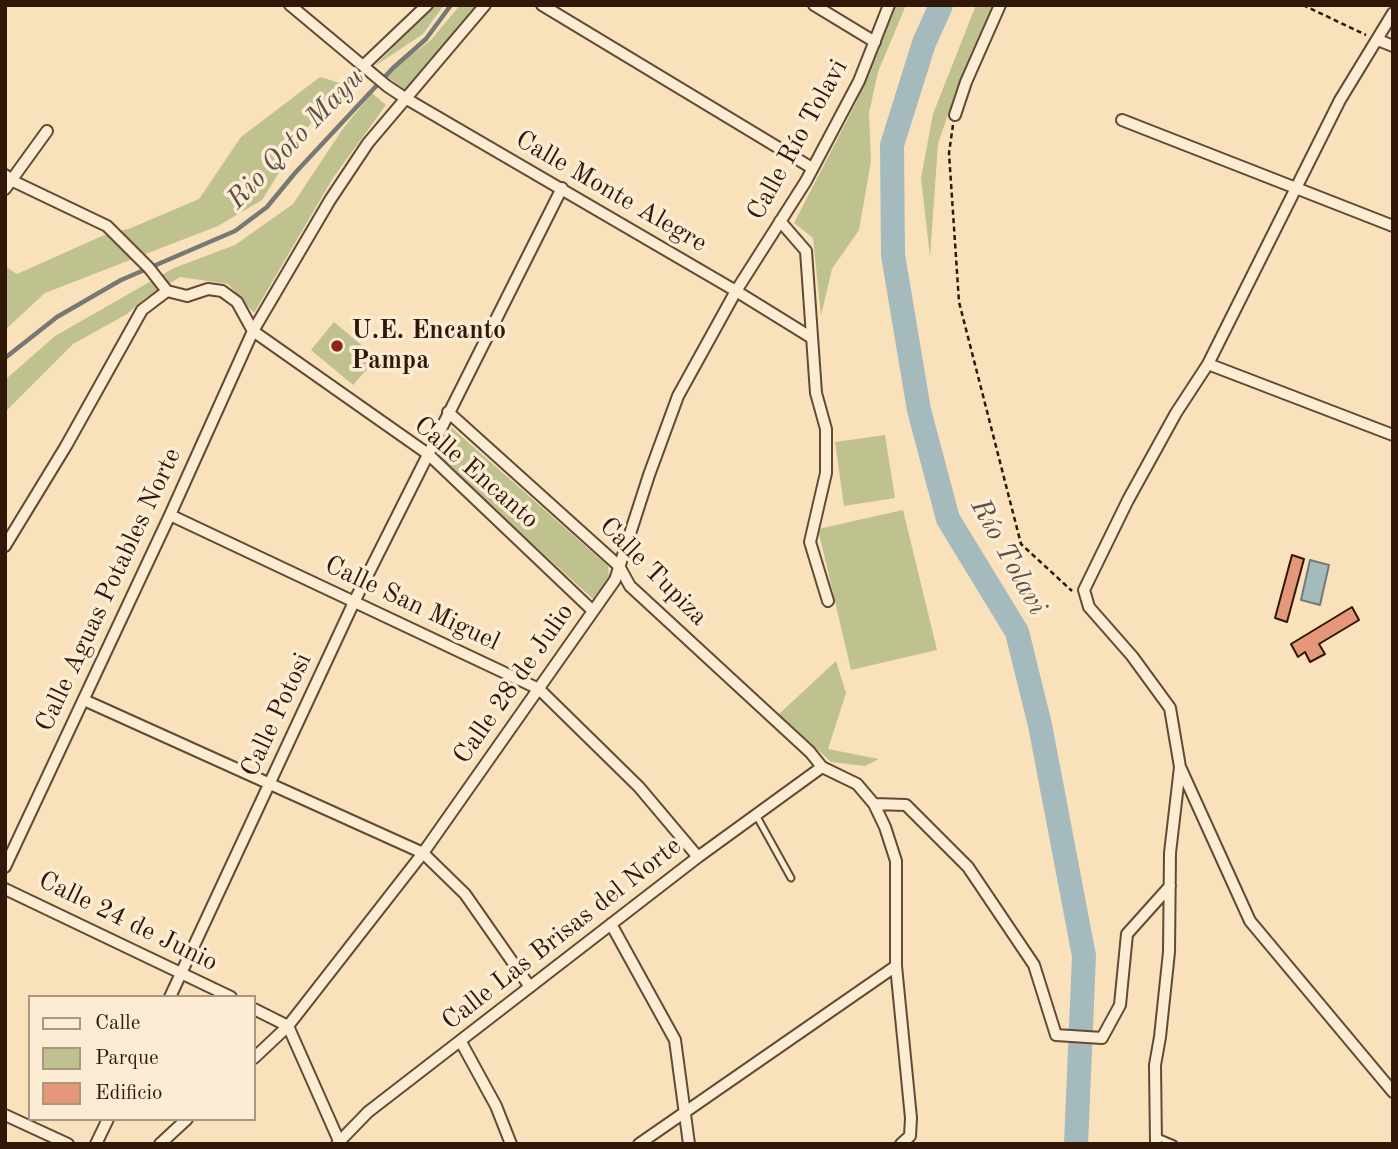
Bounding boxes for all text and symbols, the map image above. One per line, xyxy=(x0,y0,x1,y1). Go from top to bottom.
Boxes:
street label: Calle Río Tolavi xyxy=(741,54,855,226)
water label: Rio Qoto Mayu xyxy=(220,61,372,217)
street label: Calle Monte Alegre xyxy=(510,124,712,260)
place label: U.E. Encanto Pampa xyxy=(351,315,506,376)
marker: U.E. Encanto Pampa xyxy=(329,338,345,354)
street label: Calle Encanto xyxy=(407,410,545,536)
street label: Calle Aguas Potables Norte xyxy=(29,443,189,737)
water label: Río Tolavi xyxy=(962,493,1054,621)
street label: Calle Tupiza xyxy=(592,511,714,633)
street label: Calle San Miguel xyxy=(320,550,504,658)
street label: Calle 28 de Julio xyxy=(447,598,581,770)
street label: Calle Potosi xyxy=(235,648,319,782)
street label: Calle Las Brisas del Norte xyxy=(436,831,688,1037)
street label: Calle 24 de Junio xyxy=(33,865,223,979)
legend xyxy=(28,995,256,1121)
text: Calle xyxy=(95,1013,140,1034)
text: Parque xyxy=(95,1048,159,1069)
text: Edificio xyxy=(95,1083,163,1104)

